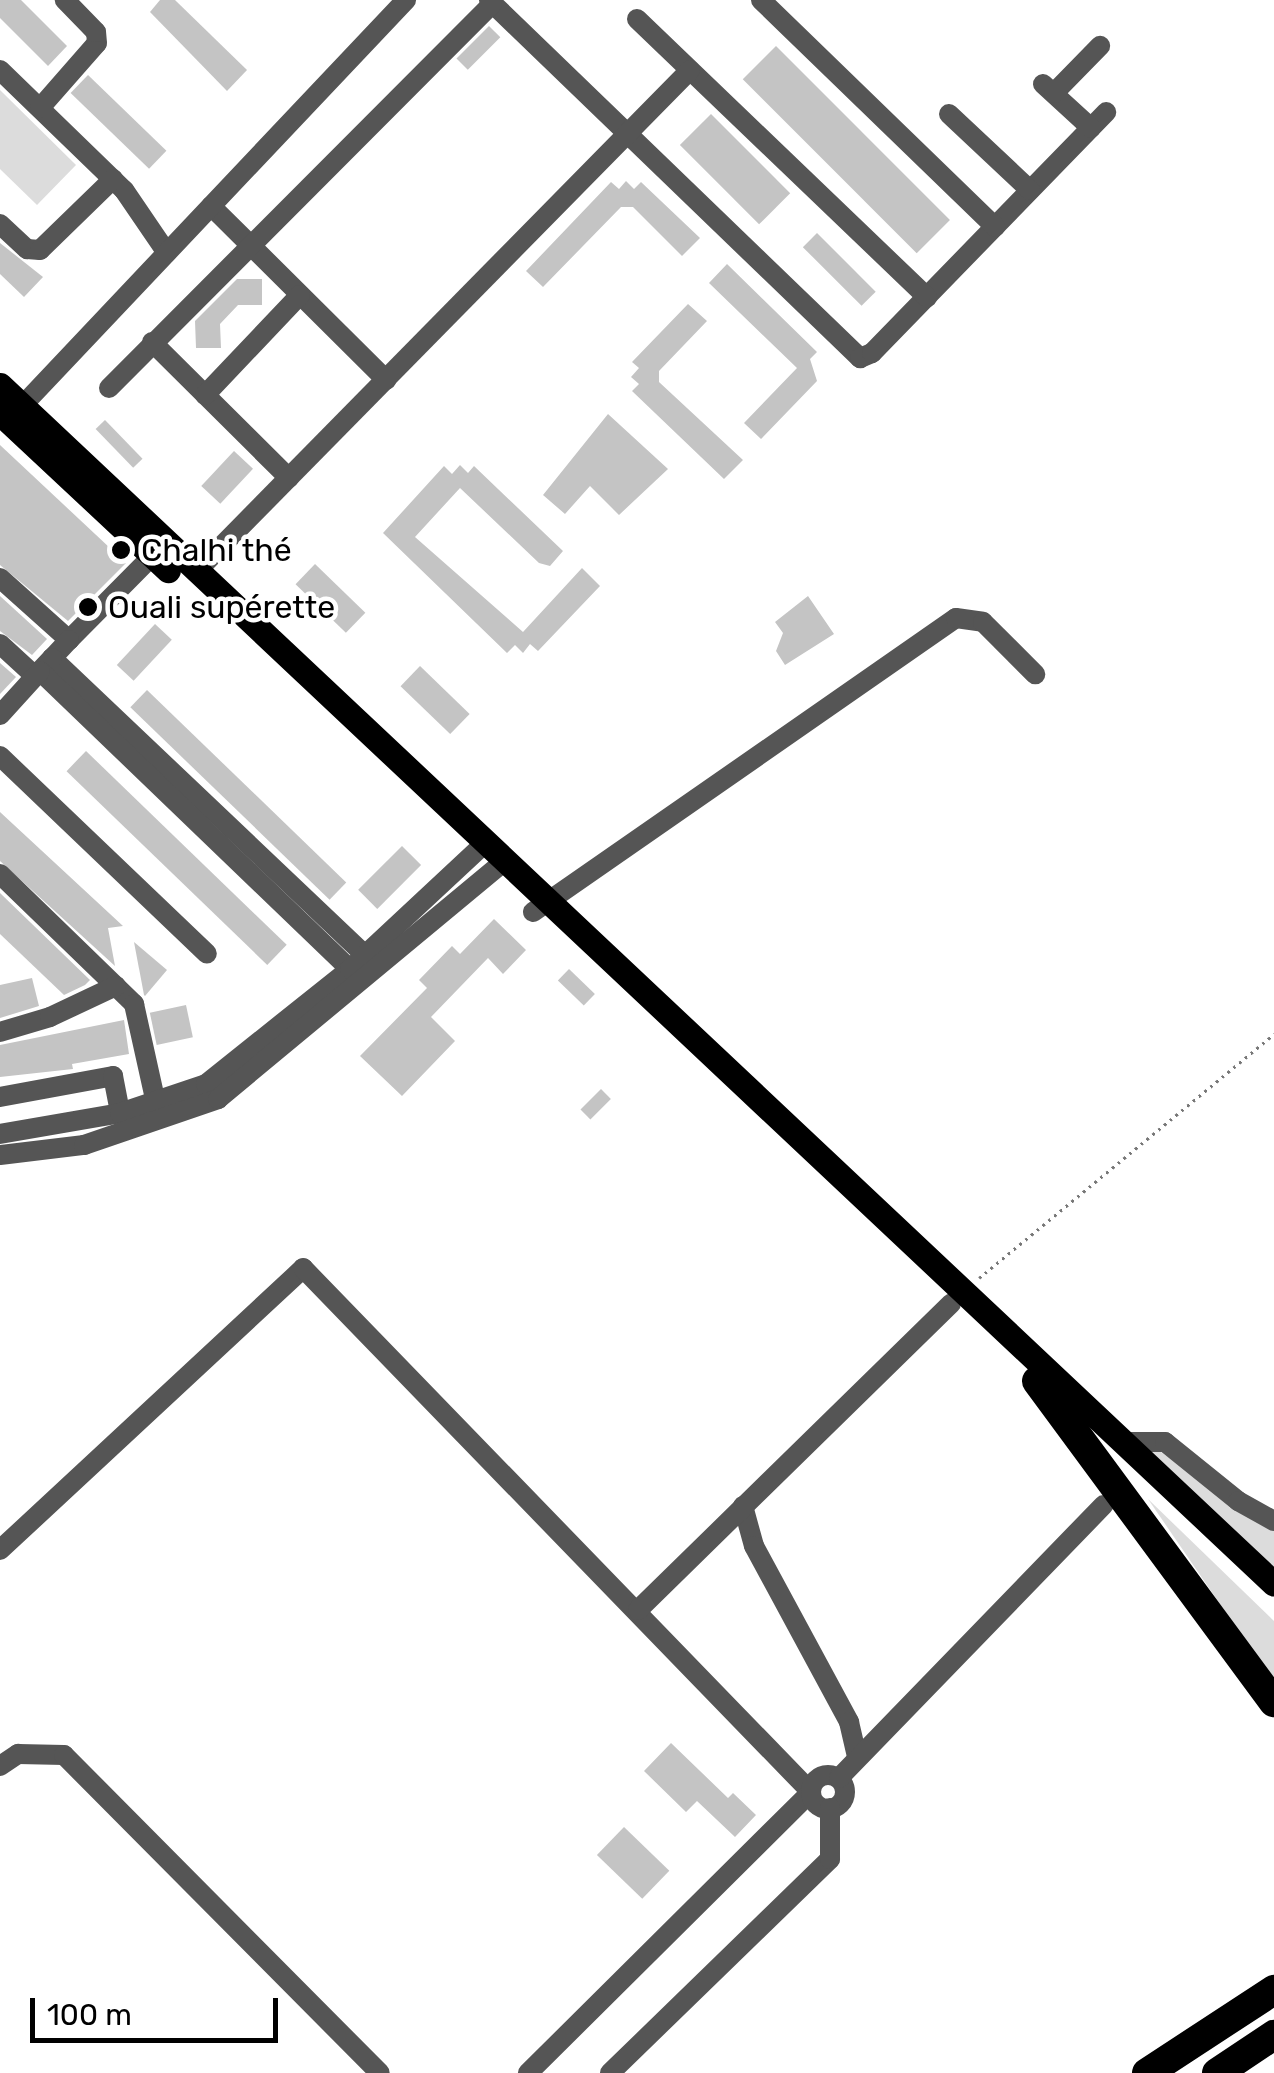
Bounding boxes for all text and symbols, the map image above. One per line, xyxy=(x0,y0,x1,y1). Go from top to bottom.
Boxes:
place label: Chalhi thé xyxy=(141,531,292,569)
marker: Chalhi thé xyxy=(110,539,132,561)
place label: Ouali supérette xyxy=(108,588,335,626)
marker: Ouali supérette xyxy=(77,596,99,618)
scale bar xyxy=(35,1978,282,2040)
text: 100 m xyxy=(47,1997,132,2033)

